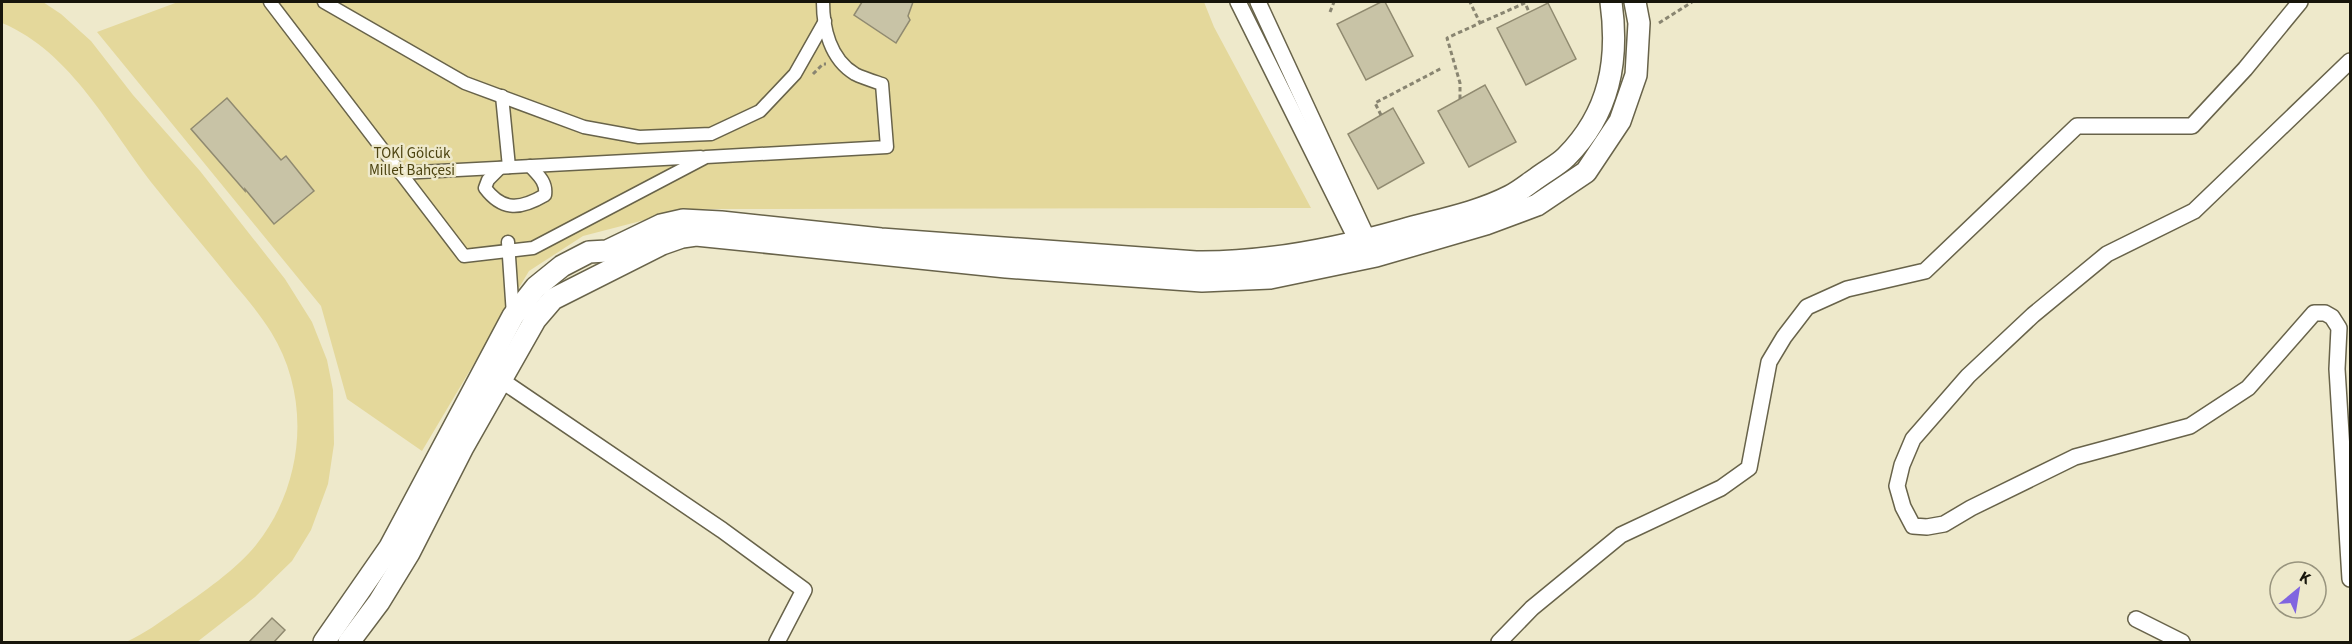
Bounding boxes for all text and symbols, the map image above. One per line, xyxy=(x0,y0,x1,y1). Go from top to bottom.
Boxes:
park label: TOKİ Gölcük Millet Bahçesi xyxy=(369,143,455,181)
north arrow xyxy=(2268,560,2328,620)
text: K xyxy=(2295,566,2315,590)

